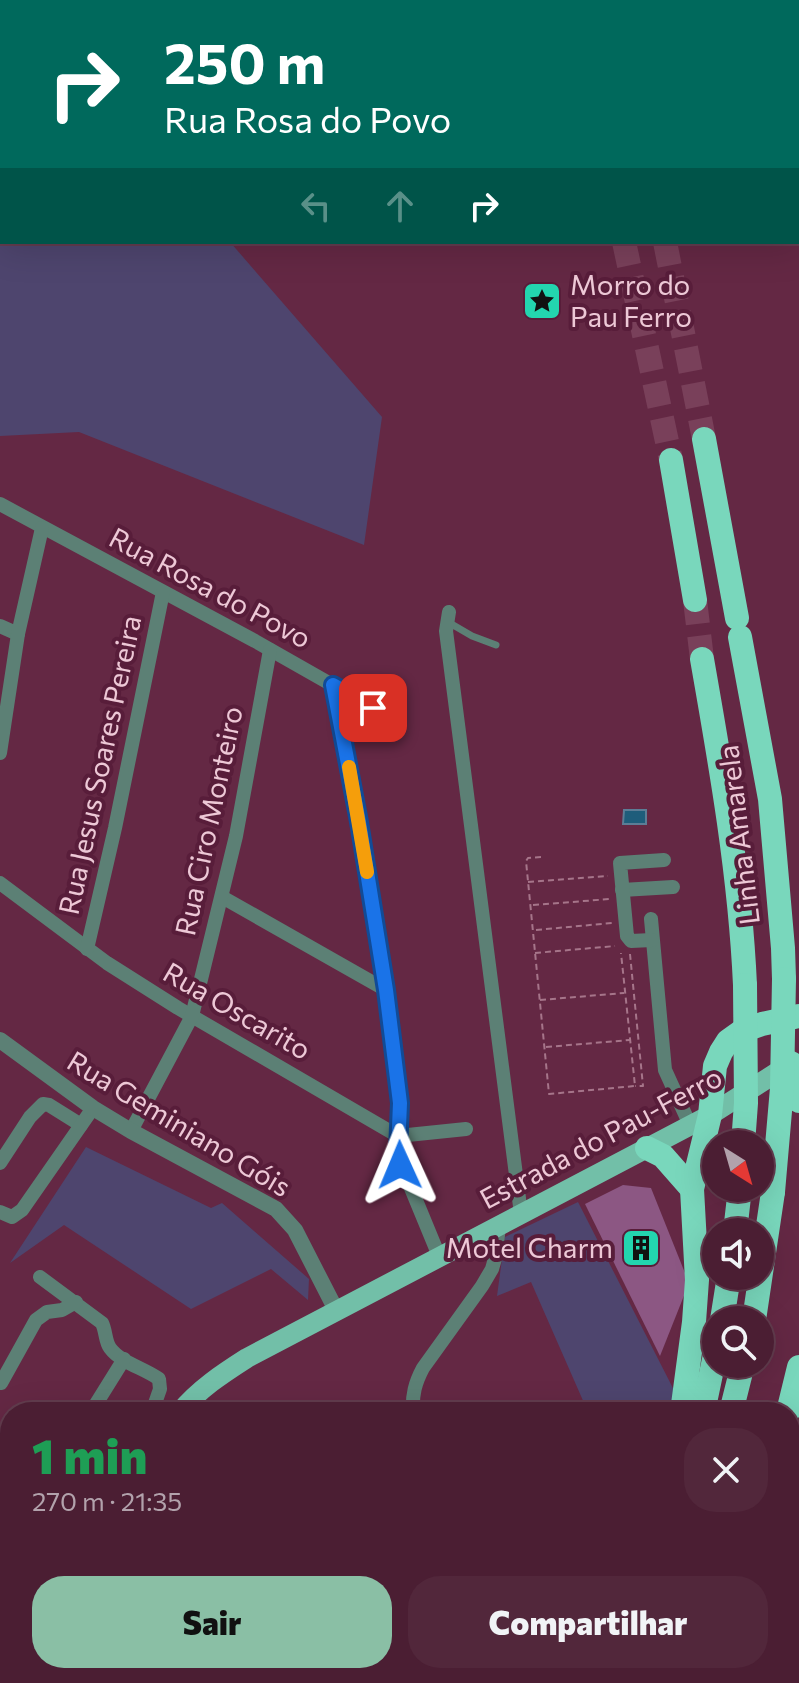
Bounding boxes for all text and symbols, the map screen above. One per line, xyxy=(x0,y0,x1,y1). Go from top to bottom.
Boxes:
text: 250 m xyxy=(164,27,325,96)
icon: right xyxy=(32,32,136,136)
text: Rua Rosa do Povo xyxy=(164,96,451,140)
icon: left xyxy=(294,184,338,228)
icon: ahead xyxy=(378,184,422,228)
icon: right xyxy=(462,184,506,228)
place label: Morro do Pau Ferro xyxy=(570,267,692,333)
place icon: Morro do Pau Ferro xyxy=(521,280,563,322)
street label: Rua Rosa do Povo xyxy=(104,520,317,655)
street label: Rua Jesus Soares Pereira xyxy=(51,612,147,918)
pin xyxy=(339,674,407,742)
icon: arrive xyxy=(351,686,395,730)
street label: Rua Ciro Monteiro xyxy=(167,703,249,939)
street label: Linha Amarela xyxy=(710,743,766,927)
street label: Rua Oscarito xyxy=(158,954,317,1066)
street label: Rua Geminiano Góis xyxy=(62,1043,297,1203)
street label: Estrada do Pau-Ferro xyxy=(474,1059,727,1215)
position arrow xyxy=(358,1123,442,1207)
north arrow xyxy=(702,1130,774,1202)
map controls xyxy=(702,1130,774,1378)
button: sound xyxy=(702,1218,774,1290)
building icon: Motel Charm xyxy=(620,1227,662,1269)
place label: Motel Charm xyxy=(446,1230,613,1264)
button: search xyxy=(702,1306,774,1378)
text: 1 min xyxy=(32,1425,147,1484)
button: close xyxy=(684,1428,768,1512)
text: 270 m · 21:35 xyxy=(32,1485,182,1516)
button: Sair xyxy=(32,1576,392,1668)
button: Compartilhar xyxy=(408,1576,768,1668)

